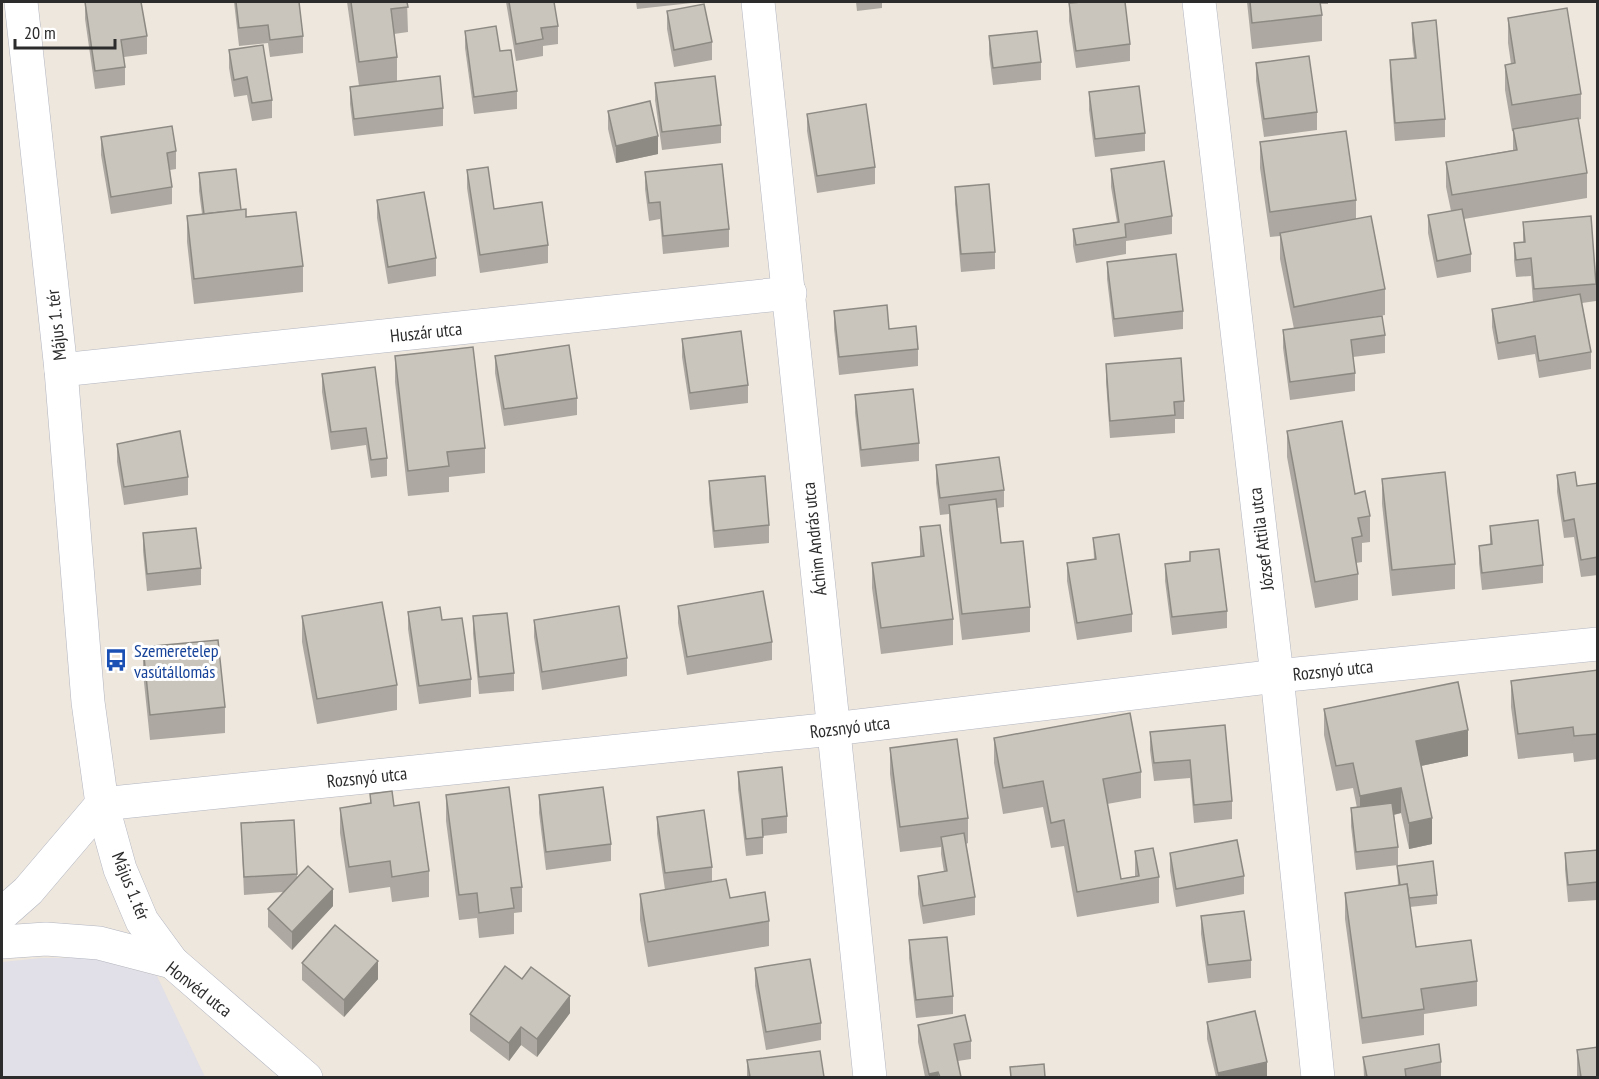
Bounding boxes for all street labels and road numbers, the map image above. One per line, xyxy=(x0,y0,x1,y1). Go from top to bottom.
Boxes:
street label: Május 1. tér xyxy=(41,288,71,362)
street label: Huszár utca xyxy=(389,317,463,347)
street label: Áchim András utca xyxy=(797,481,831,597)
street label: József Attila utca xyxy=(1243,486,1279,593)
street label: Rozsnyó utca xyxy=(1292,654,1374,686)
street label: Rozsnyó utca xyxy=(809,711,891,743)
street label: Rozsnyó utca xyxy=(326,761,408,793)
street label: Május 1. tér xyxy=(107,849,155,923)
street label: Honvéd utca xyxy=(161,956,237,1022)

